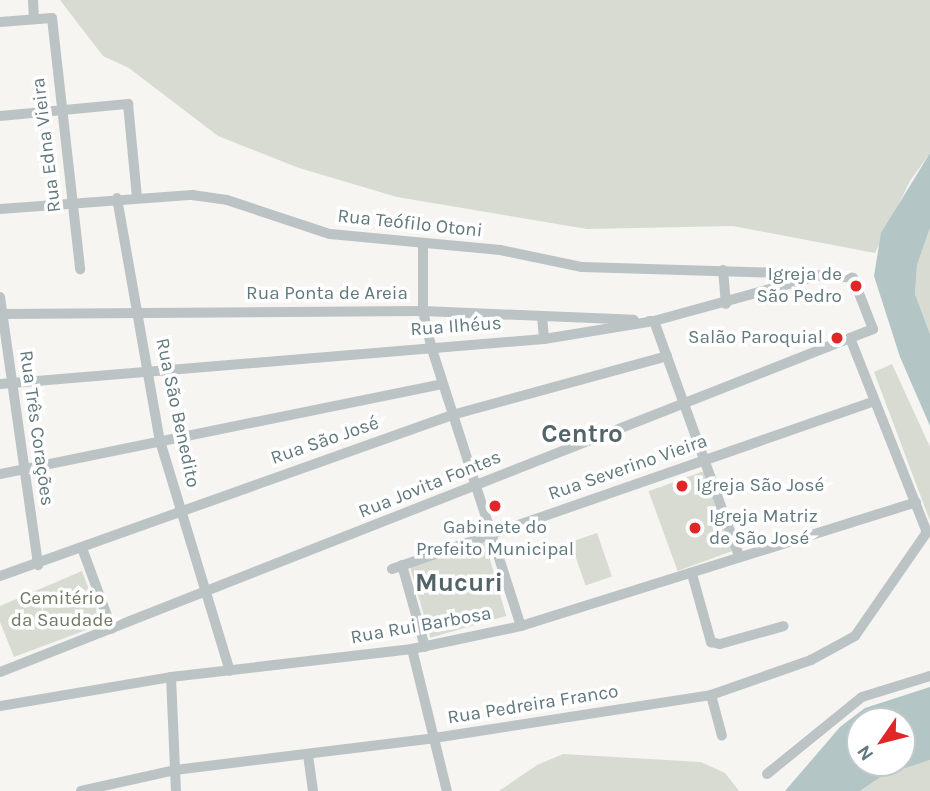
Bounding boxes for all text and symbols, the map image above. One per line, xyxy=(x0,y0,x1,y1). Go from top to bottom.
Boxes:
street label: Rua Edna Vieira xyxy=(27,76,67,214)
street label: Rua Teófilo Otoni xyxy=(336,205,484,243)
place label: Igreja de São Pedro xyxy=(756,264,842,308)
marker: Igreja de São Pedro xyxy=(848,278,864,294)
street label: Rua Ponta de Areia xyxy=(246,283,408,305)
street label: Rua Ilhéus xyxy=(410,312,502,342)
place label: Salão Paroquial xyxy=(688,327,823,349)
marker: Salão Paroquial xyxy=(829,330,845,346)
street label: Rua São Benedito xyxy=(150,336,204,490)
street label: Rua Três Corações xyxy=(14,349,58,507)
street label: Rua São José xyxy=(268,412,382,470)
district label: Centro xyxy=(541,418,623,450)
street label: Rua Severino Vieira xyxy=(546,430,710,506)
street label: Rua Jovita Fontes xyxy=(355,446,505,524)
place label: Igreja São José xyxy=(696,475,824,497)
marker: Igreja São José xyxy=(674,478,690,494)
marker: Gabinete do Prefeito Municipal xyxy=(487,498,503,514)
place label: Igreja Matriz de São José xyxy=(709,506,818,550)
place label: Gabinete do Prefeito Municipal xyxy=(416,517,574,561)
marker: Igreja Matriz de São José xyxy=(687,520,703,536)
district label: Mucuri xyxy=(415,567,503,599)
park label: Cemitério da Saudade xyxy=(11,588,113,632)
street label: Rua Rui Barbosa xyxy=(349,602,493,650)
street label: Rua Pedreira Franco xyxy=(446,680,620,730)
north arrow xyxy=(846,707,916,777)
text: N xyxy=(853,741,878,765)

